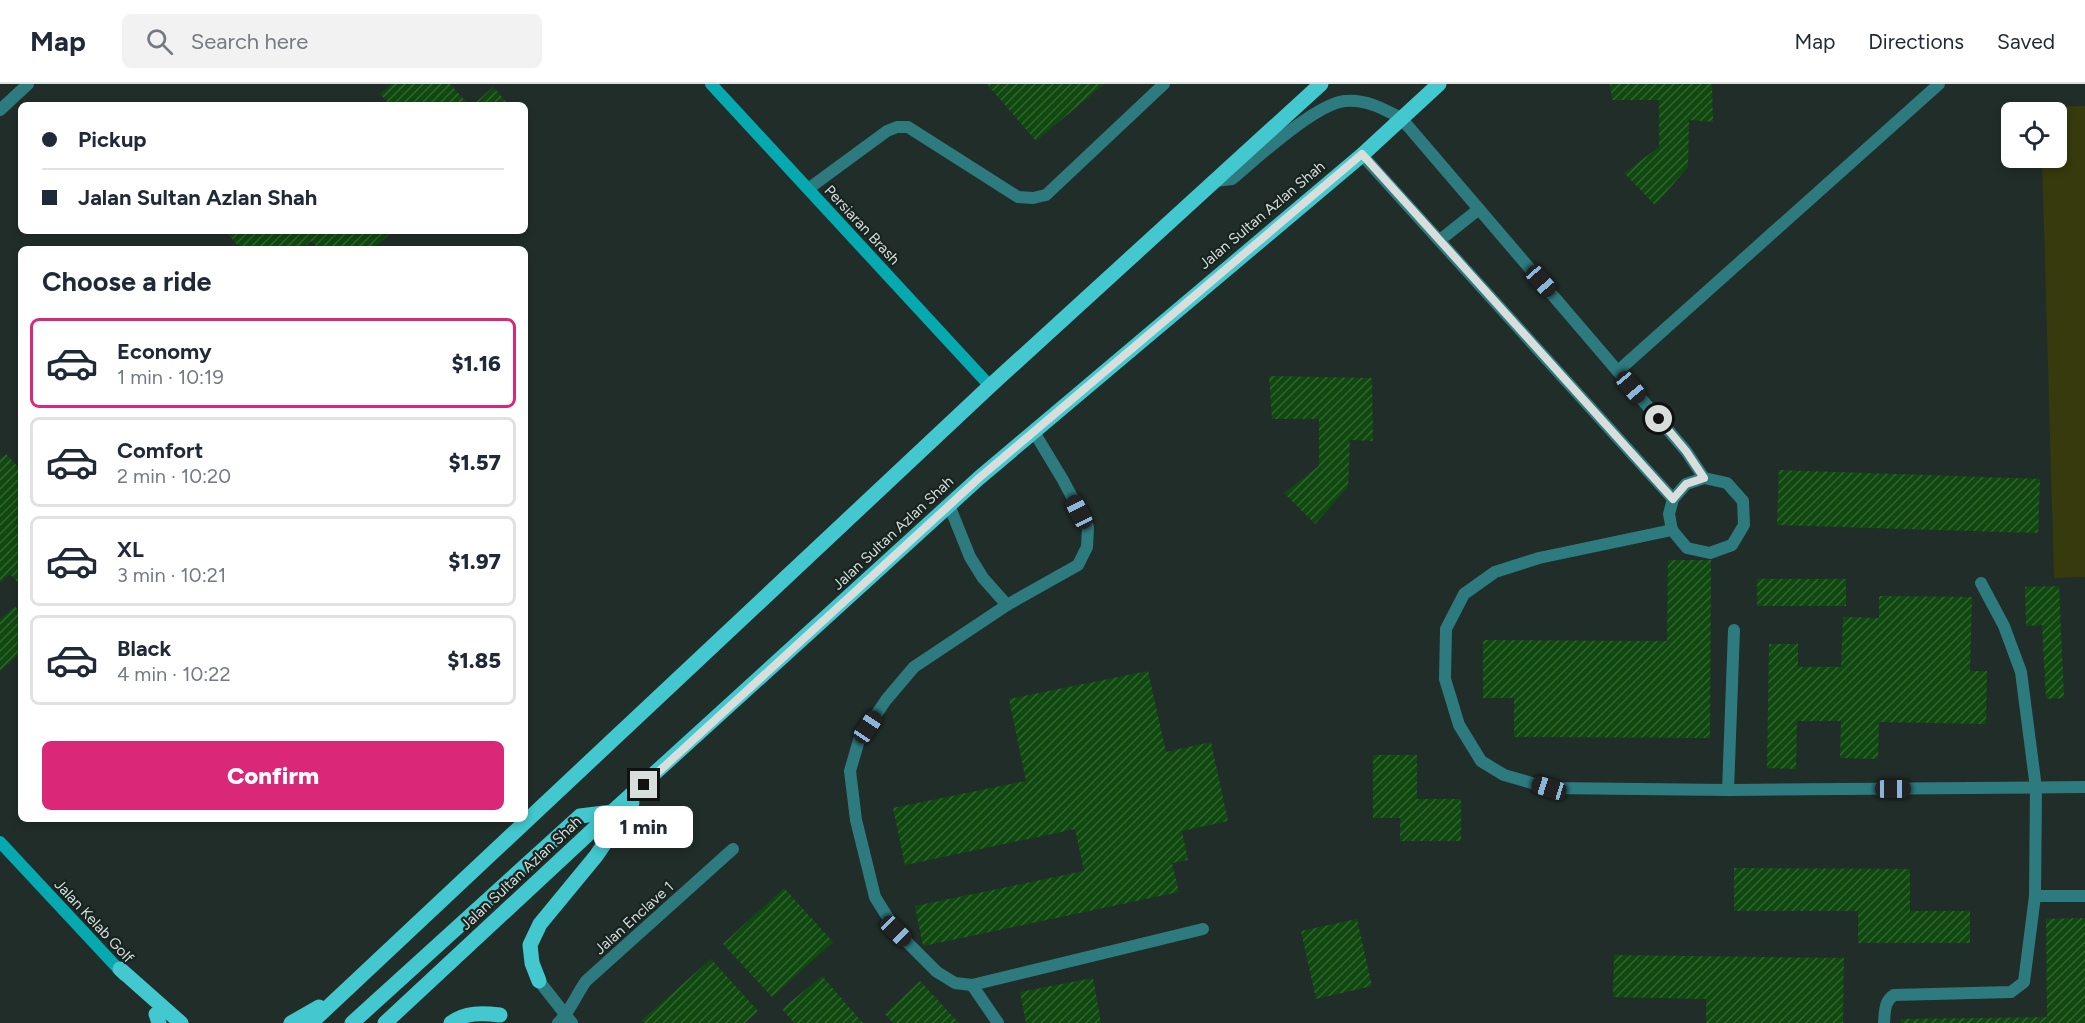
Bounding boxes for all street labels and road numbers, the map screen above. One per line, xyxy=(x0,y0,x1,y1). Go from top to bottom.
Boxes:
street label: Jalan Sultan Azlan Shah xyxy=(1195,157,1329,273)
street label: Persiaran Brash xyxy=(821,182,903,268)
street label: Jalan Sultan Azlan Shah xyxy=(829,472,957,594)
street label: Jalan Sultan Azlan Shah xyxy=(457,812,585,934)
street label: Jalan Kelab Golf xyxy=(51,875,138,967)
street label: Jalan Enclave 1 xyxy=(591,878,677,958)

